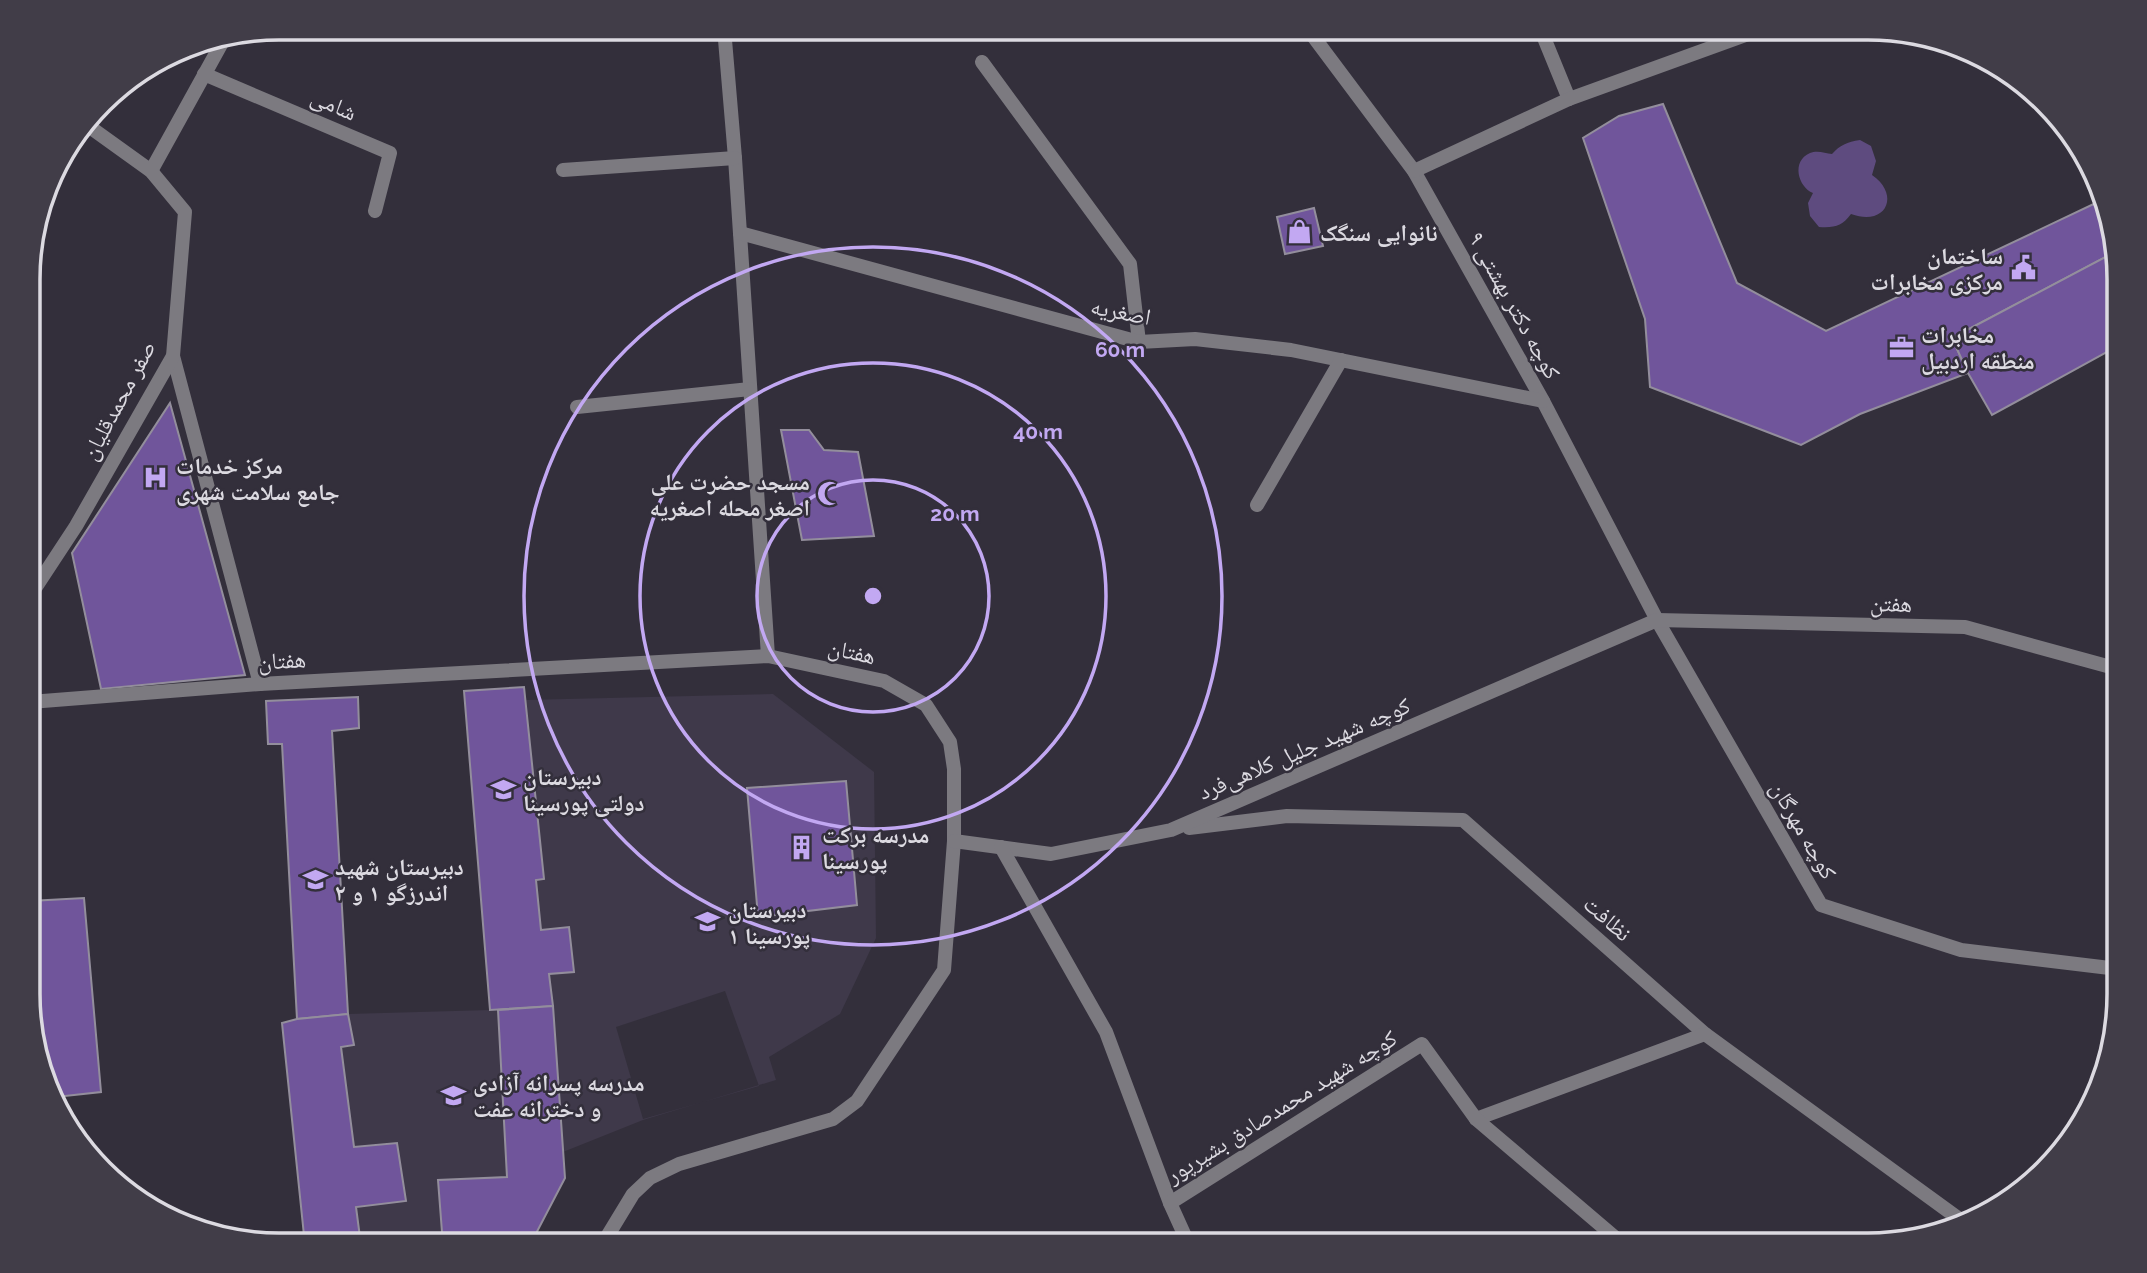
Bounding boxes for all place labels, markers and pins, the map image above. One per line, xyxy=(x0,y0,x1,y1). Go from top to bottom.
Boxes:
shop icon: نانوایی سنگک xyxy=(1286,218,1314,246)
place label: نانوایی سنگک xyxy=(1320,219,1438,247)
place label: ساختمان مرکزی مخابرات xyxy=(1871,242,2003,296)
public building icon: ساختمان مرکزی مخابرات xyxy=(2009,254,2037,282)
place label: مخابرات منطقه اردبیل xyxy=(1921,321,2035,375)
office icon: مخابرات منطقه اردبیل xyxy=(1887,333,1915,361)
place label: مرکز خدمات جامع سلامت شهری xyxy=(176,452,340,507)
hospital icon: مرکز خدمات جامع سلامت شهری xyxy=(142,464,170,492)
place label: مسجد حضرت علی اصغر محله اصغریه xyxy=(650,468,810,521)
mosque icon: مسجد حضرت علی اصغر محله اصغریه xyxy=(816,480,844,508)
centre of rings xyxy=(861,584,885,608)
place label: دبیرستان دولتی پورسینا xyxy=(523,763,645,817)
school or university icon: دبیرستان دولتی پورسینا xyxy=(489,775,517,803)
place label: مدرسه برکت پورسینا xyxy=(822,821,929,875)
building icon: مدرسه برکت پورسینا xyxy=(788,833,816,861)
place label: دبیرستان شهید اندرزگو ۱ و ۲ xyxy=(335,853,464,906)
school or university icon: دبیرستان شهید اندرزگو ۱ و ۲ xyxy=(301,865,329,893)
place label: دبیرستان پورسینا ۱ xyxy=(728,896,810,950)
school or university icon: دبیرستان پورسینا ۱ xyxy=(694,908,722,936)
place label: مدرسه پسرانه آزادی و دخترانه عفت xyxy=(473,1069,645,1122)
school or university icon: مدرسه پسرانه آزادی و دخترانه عفت xyxy=(439,1081,467,1109)

